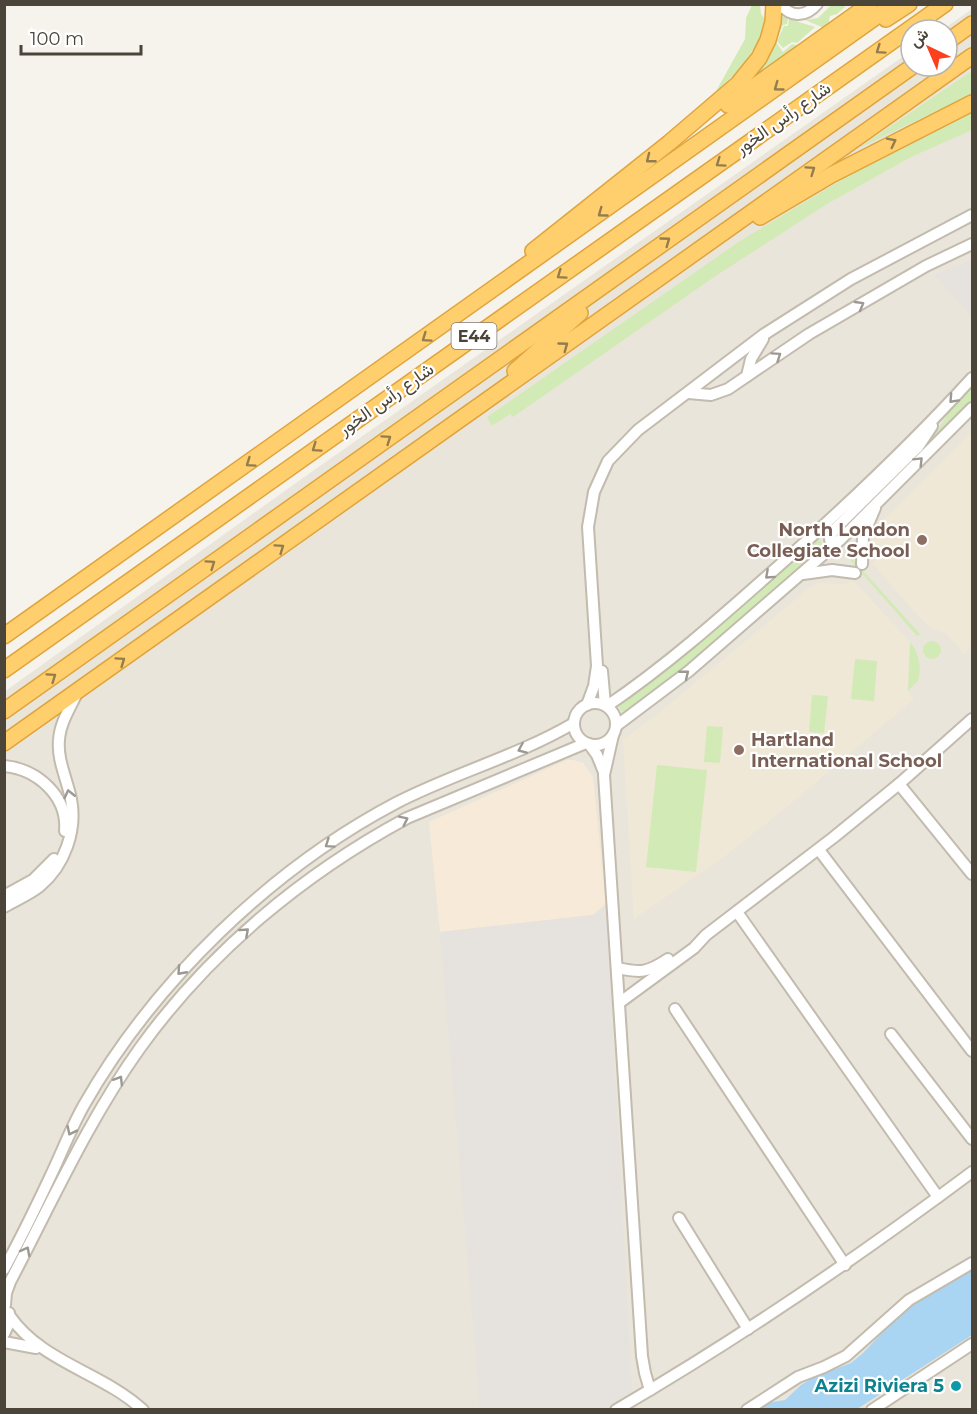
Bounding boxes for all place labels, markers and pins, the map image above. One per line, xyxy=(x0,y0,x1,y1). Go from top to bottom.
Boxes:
place label: North London Collegiate School xyxy=(747,519,910,562)
marker: North London Collegiate School xyxy=(915,533,929,547)
place label: Hartland International School xyxy=(751,729,942,772)
marker: Hartland International School xyxy=(732,743,746,757)
place label: Azizi Riviera 5 xyxy=(814,1375,944,1397)
marker: Azizi Riviera 5 xyxy=(949,1379,963,1393)

